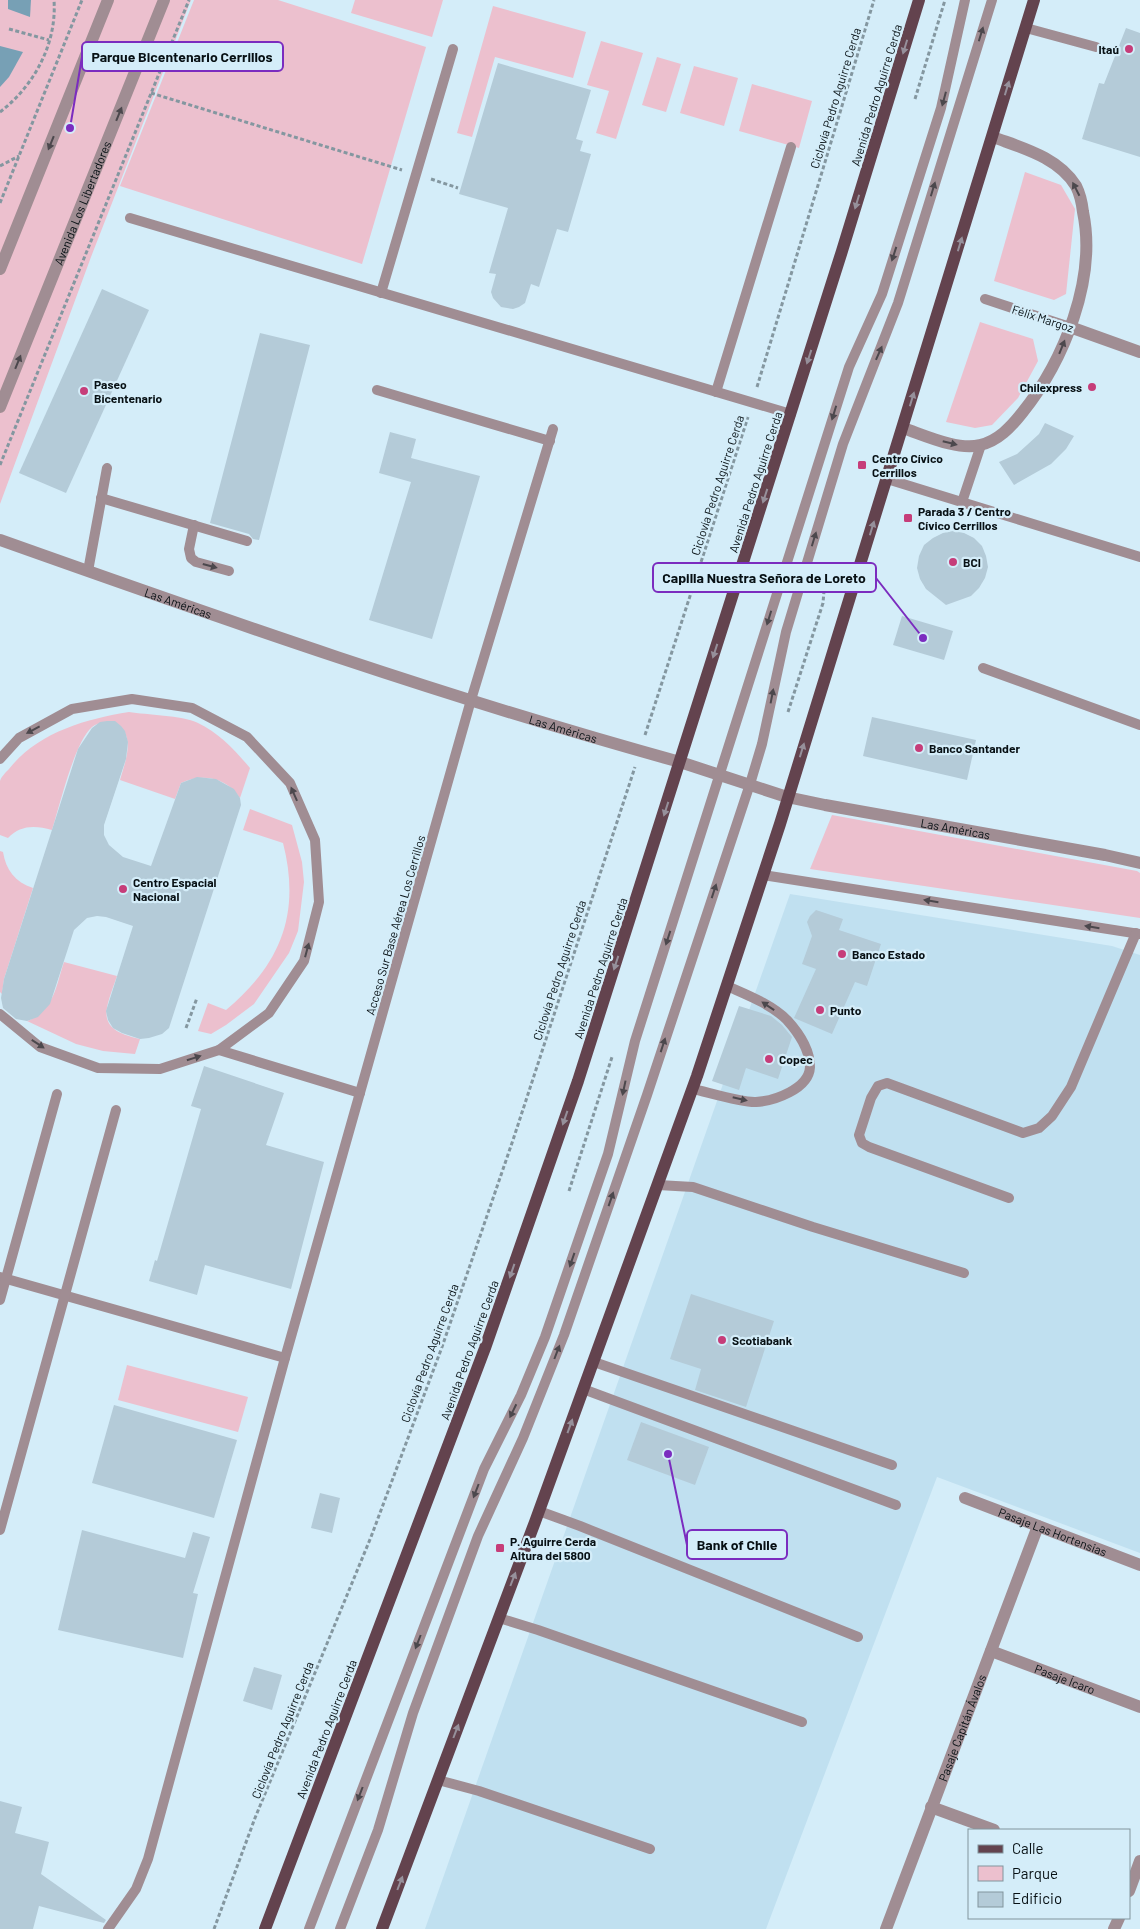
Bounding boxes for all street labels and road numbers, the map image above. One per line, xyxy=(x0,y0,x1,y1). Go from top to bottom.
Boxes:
street label: Avenida Pedro Aguirre Cerda xyxy=(848,22,904,168)
street label: Ciclovía Pedro Aguirre Cerda xyxy=(807,26,863,170)
street label: Avenida Los Libertadores xyxy=(51,139,114,267)
street label: Félix Margoz xyxy=(1010,301,1076,335)
street label: Avenida Pedro Aguirre Cerda xyxy=(726,410,784,554)
street label: Ciclovía Pedro Aguirre Cerda xyxy=(688,413,746,557)
street label: Las Américas xyxy=(143,585,214,621)
street label: Las Américas xyxy=(527,712,599,745)
street label: Las Américas xyxy=(920,815,992,841)
street label: Acceso Sur Base Aérea Los Cerrillos xyxy=(363,833,427,1017)
street label: Avenida Pedro Aguirre Cerda xyxy=(571,896,629,1040)
street label: Ciclovía Pedro Aguirre Cerda xyxy=(530,898,588,1042)
street label: Avenida Pedro Aguirre Cerda xyxy=(437,1278,501,1422)
street label: Ciclovía Pedro Aguirre Cerda xyxy=(397,1282,461,1424)
street label: Pasaje Las Hortensias xyxy=(997,1505,1109,1559)
street label: Avenida Pedro Aguirre Cerda xyxy=(293,1658,359,1800)
street label: Ciclovía Pedro Aguirre Cerda xyxy=(248,1659,316,1801)
street label: Pasaje Ícaro xyxy=(1033,1661,1097,1696)
street label: Pasaje Capitán Ávalos xyxy=(935,1672,988,1783)

